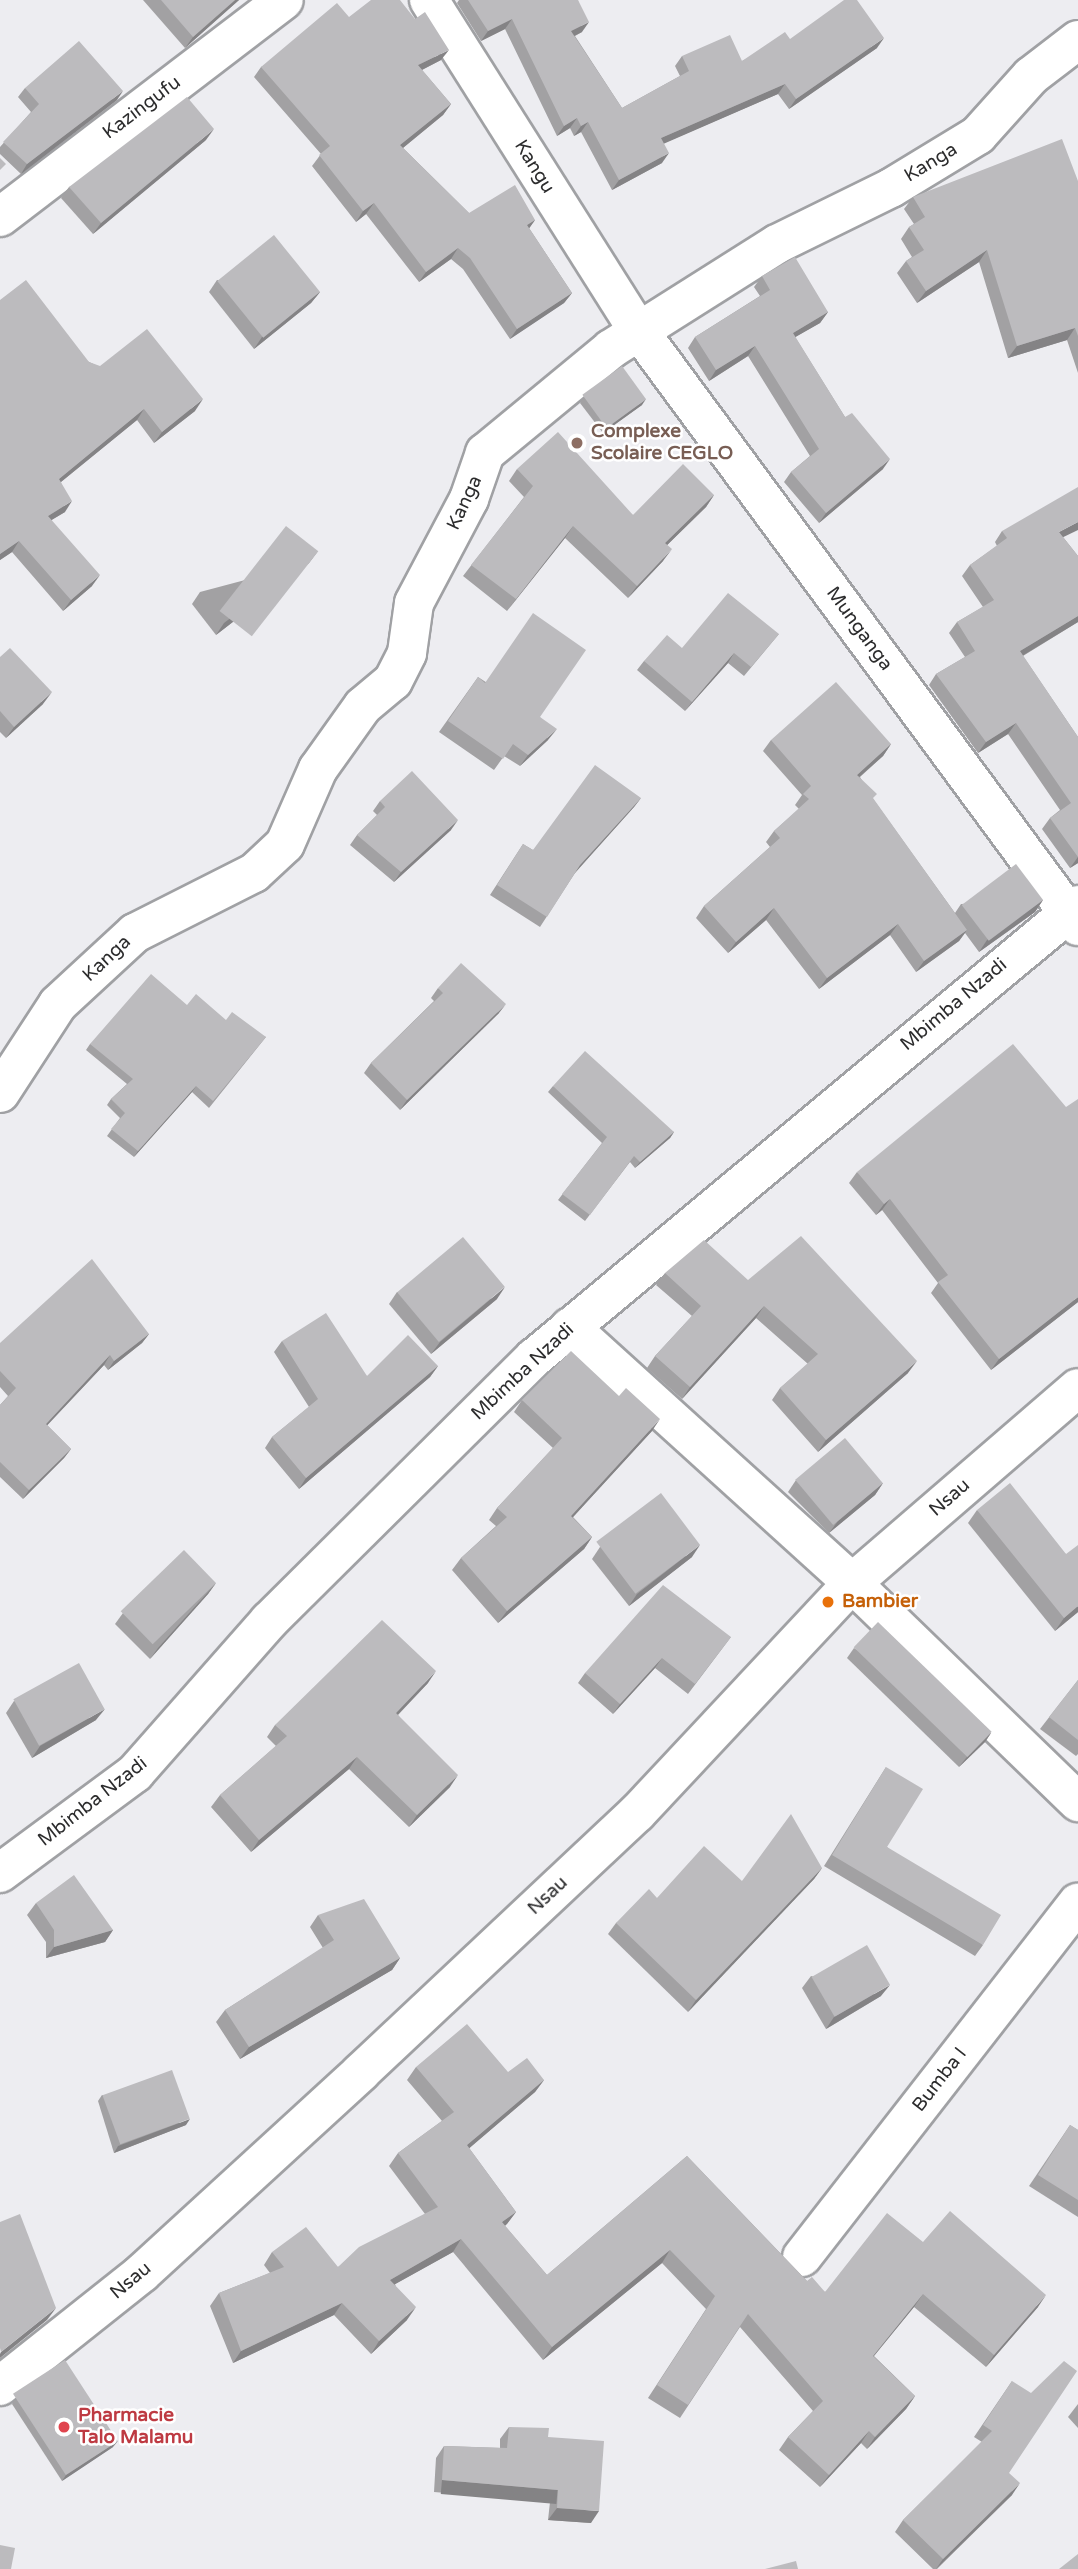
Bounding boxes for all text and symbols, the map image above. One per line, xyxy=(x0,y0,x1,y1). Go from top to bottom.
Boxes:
street label: Kazingufu xyxy=(99,71,185,145)
street label: Kangu xyxy=(509,136,559,198)
street label: Kanga xyxy=(900,138,962,188)
place label: Complexe Scolaire CEGLO xyxy=(591,421,733,465)
marker: Complexe Scolaire CEGLO xyxy=(569,435,585,451)
street label: Kanga xyxy=(442,472,488,534)
street label: Munganga xyxy=(821,583,897,675)
street label: Kanga xyxy=(78,931,136,987)
street label: Mbimba Nzadi xyxy=(896,954,1012,1056)
street label: Mbimba Nzadi xyxy=(467,1319,579,1425)
street label: Nsau xyxy=(925,1474,975,1522)
place label: Bambier xyxy=(842,1591,918,1613)
marker: Bambier xyxy=(820,1594,836,1610)
street label: Mbimba Nzadi xyxy=(34,1752,152,1852)
street label: Nsau xyxy=(523,1872,573,1920)
street label: Bumba I xyxy=(908,2043,972,2117)
street label: Nsau xyxy=(106,2257,156,2305)
place label: Pharmacie Talo Malamu xyxy=(78,2405,193,2449)
marker: Pharmacie Talo Malamu xyxy=(56,2419,72,2435)

